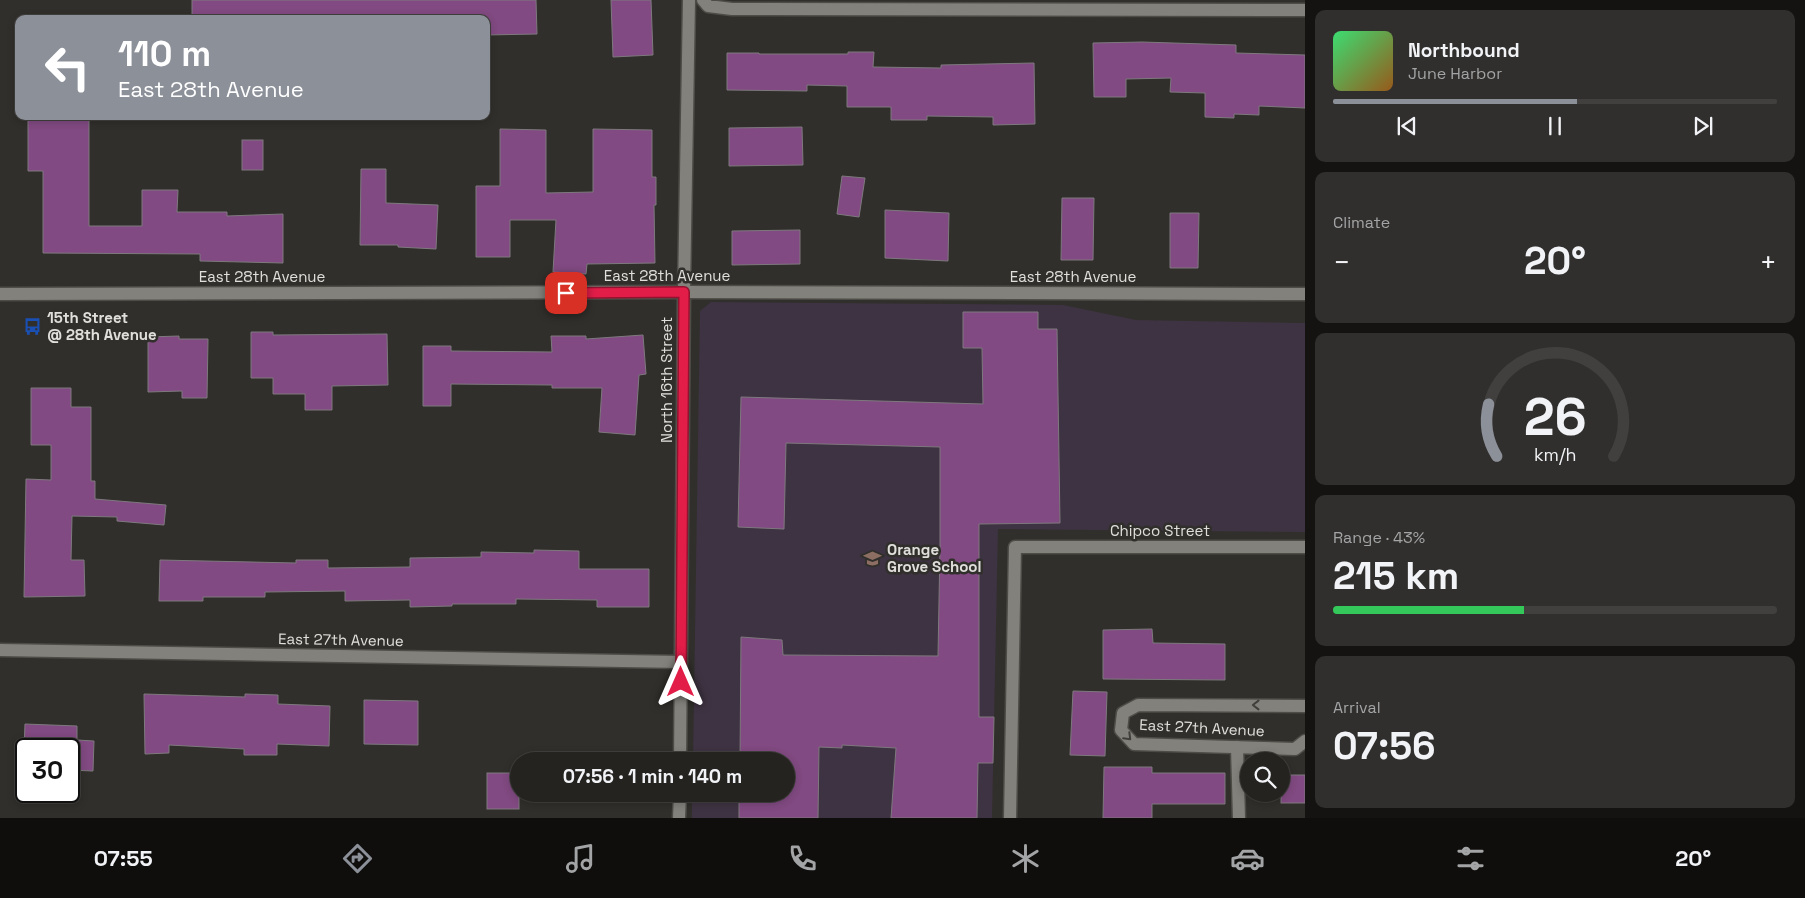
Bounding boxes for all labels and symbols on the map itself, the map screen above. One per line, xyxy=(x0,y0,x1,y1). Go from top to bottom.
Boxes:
street label: East 28th Avenue xyxy=(604,266,730,285)
street label: East 28th Avenue xyxy=(199,267,325,286)
street label: East 28th Avenue xyxy=(1010,267,1136,286)
pin xyxy=(545,272,587,314)
place label: 15th Street @ 28th Avenue xyxy=(47,308,157,344)
bus stop icon: 15th Street @ 28th Avenue xyxy=(23,317,43,337)
street label: North 16th Street xyxy=(657,317,676,443)
street label: Chipco Street xyxy=(1110,521,1210,540)
place label: Orange Grove School xyxy=(887,540,982,576)
school or university icon: Orange Grove School xyxy=(863,549,883,569)
street label: East 27th Avenue xyxy=(278,629,404,650)
position arrow xyxy=(654,655,706,707)
one-way arrow xyxy=(1252,700,1260,711)
street label: East 27th Avenue xyxy=(1139,715,1265,740)
one-way arrow xyxy=(1122,732,1131,741)
speed limit sign: 30 xyxy=(15,738,80,803)

